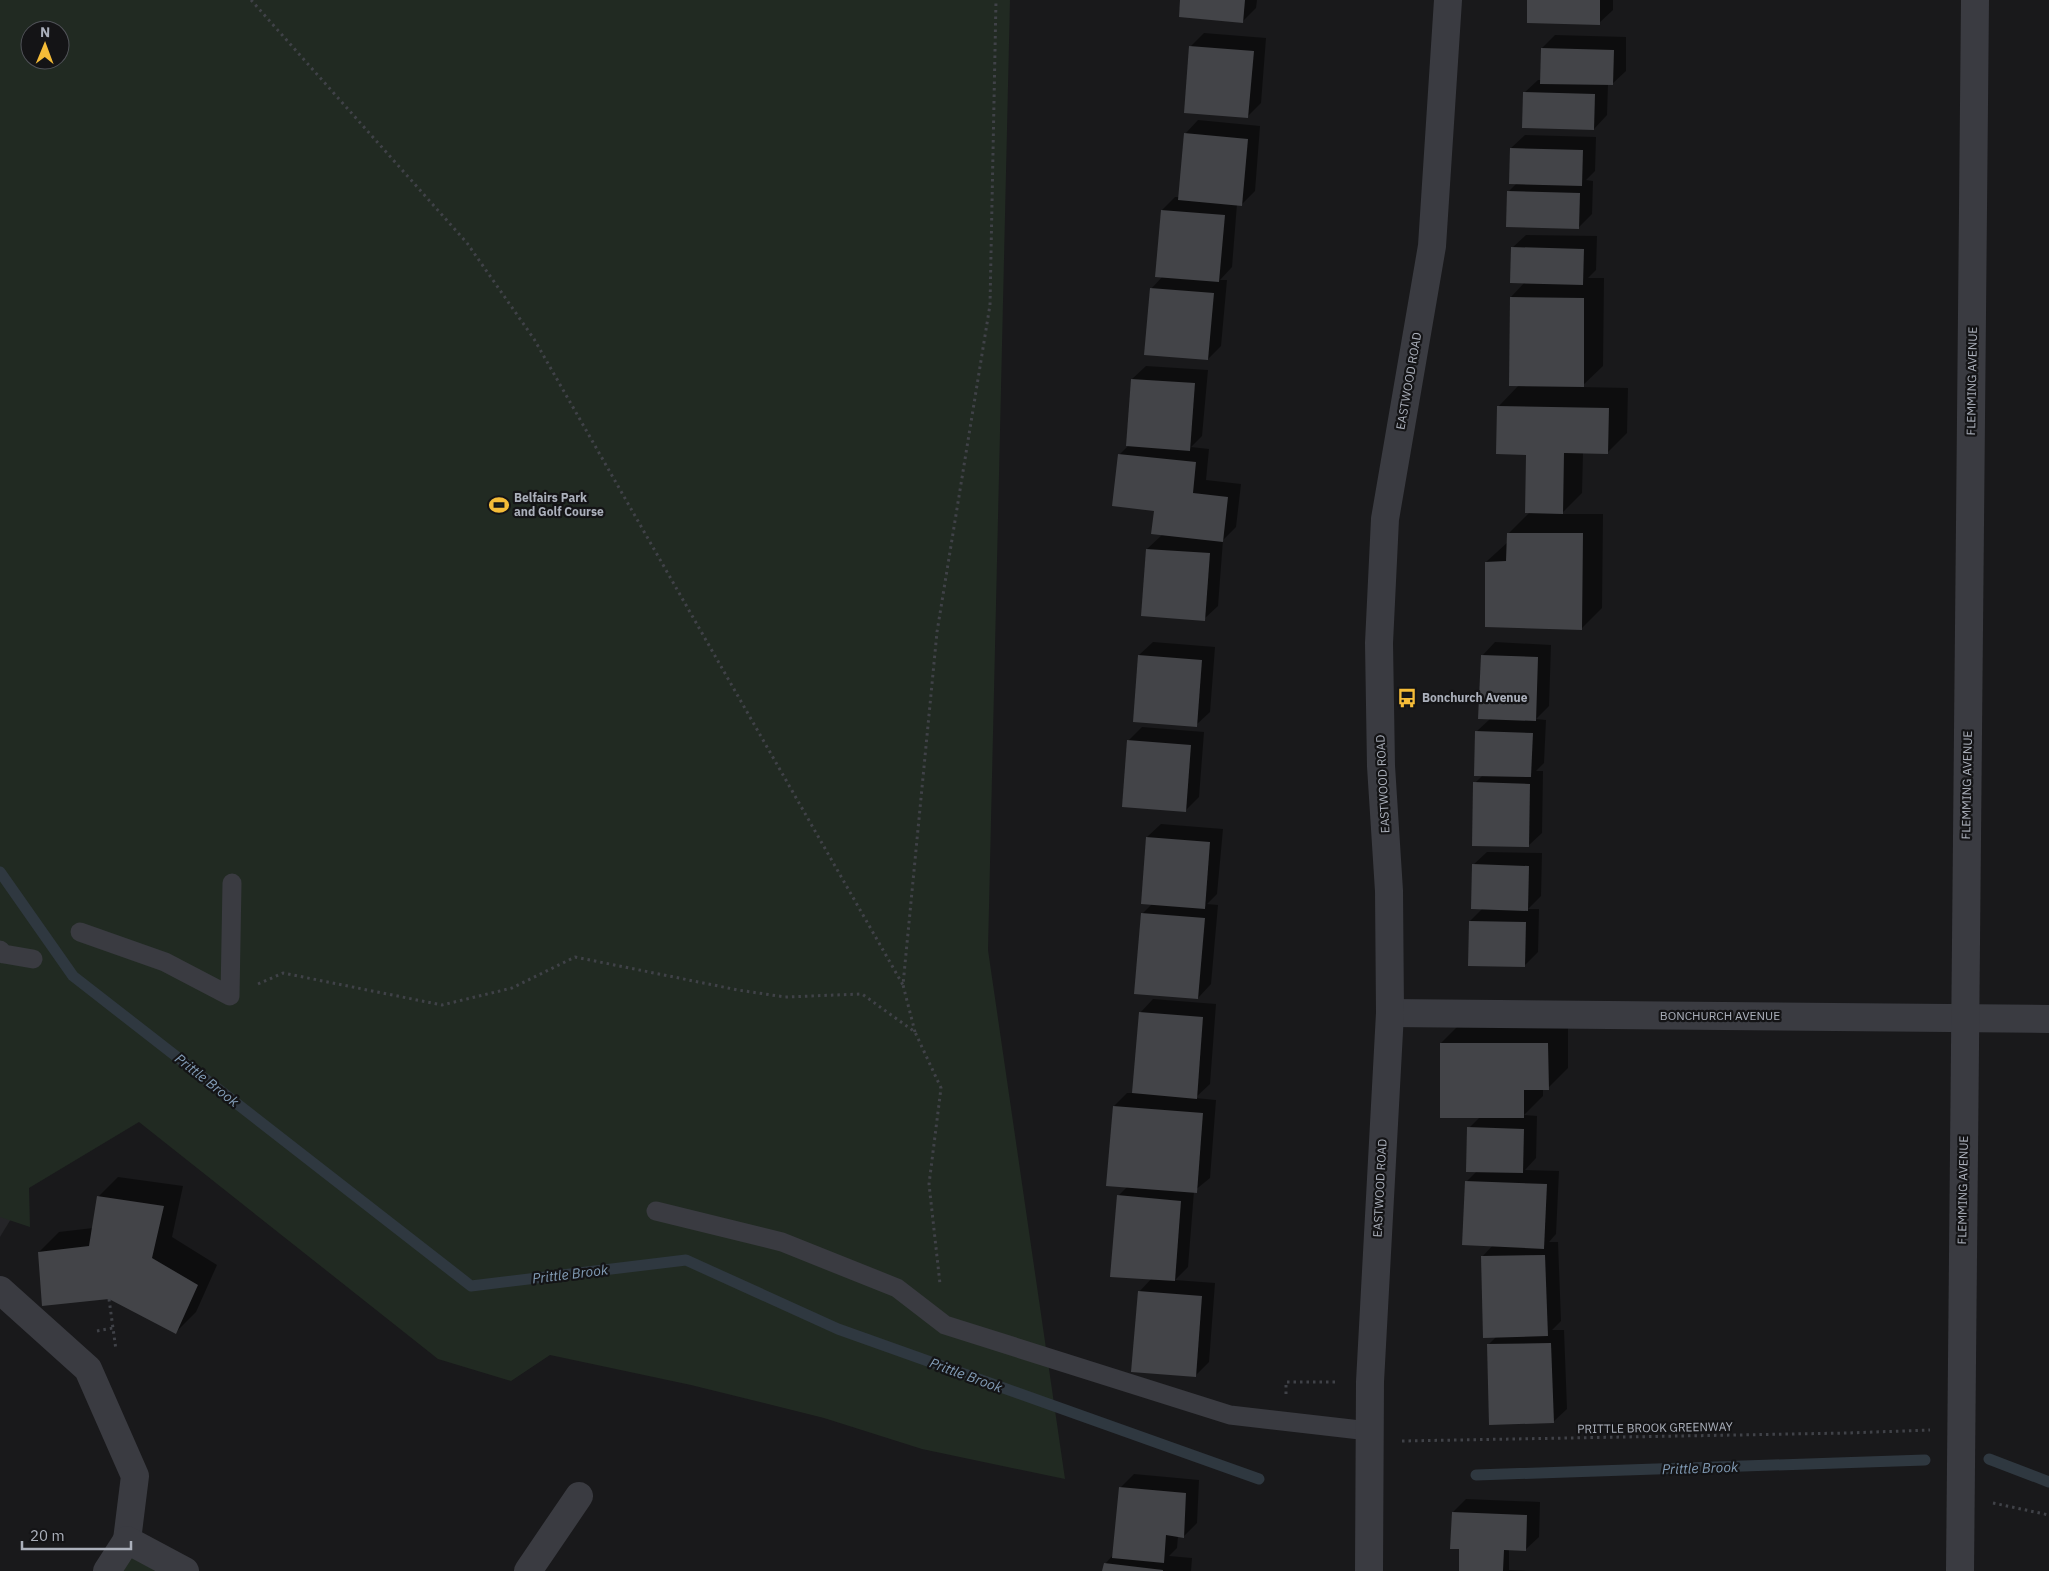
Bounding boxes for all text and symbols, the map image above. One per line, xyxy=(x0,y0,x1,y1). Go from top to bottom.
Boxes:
north arrow xyxy=(20,20,70,70)
text: N xyxy=(40,23,50,41)
street label: FLEMMING AVENUE xyxy=(1963,326,1980,436)
street label: EASTWOOD ROAD xyxy=(1393,331,1424,431)
place label: Belfairs Park and Golf Course xyxy=(514,490,604,519)
sports icon: Belfairs Park and Golf Course xyxy=(488,494,510,516)
bus stop icon: Bonchurch Avenue xyxy=(1396,687,1418,709)
place label: Bonchurch Avenue xyxy=(1422,690,1528,705)
street label: FLEMMING AVENUE xyxy=(1958,730,1975,840)
street label: EASTWOOD ROAD xyxy=(1372,734,1393,834)
street label: BONCHURCH AVENUE xyxy=(1660,1008,1780,1023)
water label: Prittle Brook xyxy=(171,1049,243,1111)
street label: FLEMMING AVENUE xyxy=(1954,1135,1971,1245)
street label: EASTWOOD ROAD xyxy=(1369,1138,1390,1238)
water label: Prittle Brook xyxy=(531,1260,610,1288)
water label: Prittle Brook xyxy=(927,1353,1006,1397)
street label: PRITTLE BROOK GREENWAY xyxy=(1577,1419,1733,1436)
water label: Prittle Brook xyxy=(1662,1458,1739,1478)
scale bar xyxy=(22,1518,131,1550)
text: 20 m xyxy=(30,1526,65,1545)

